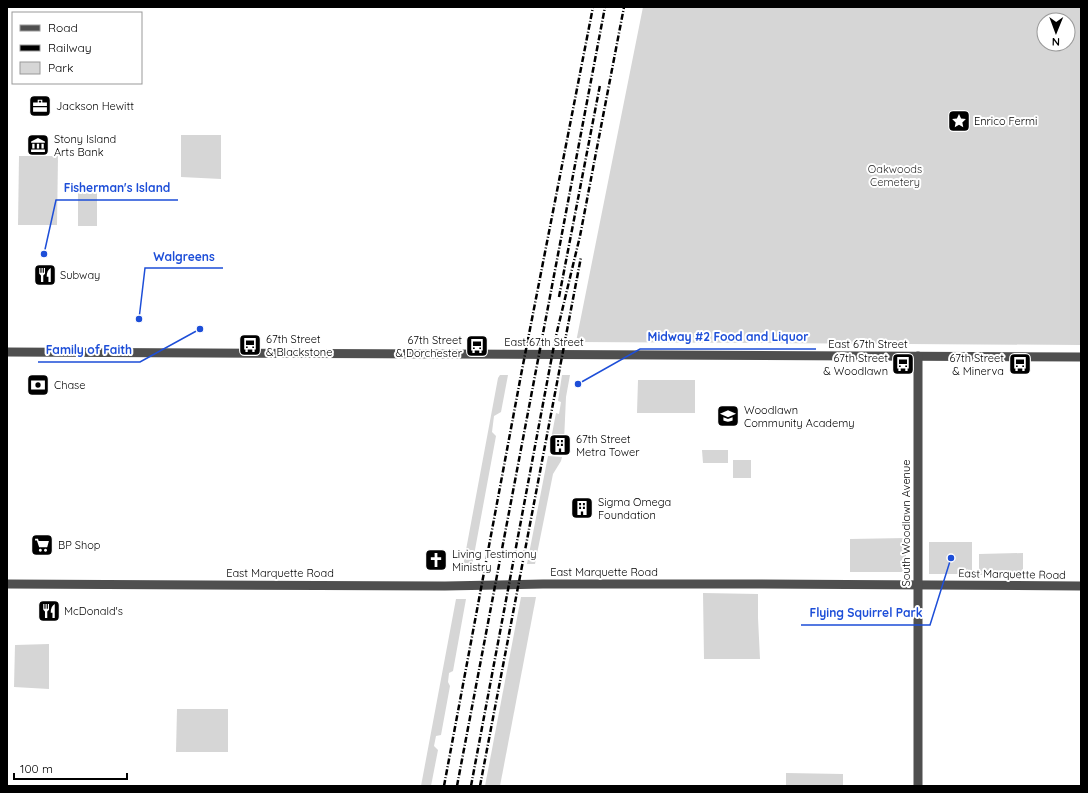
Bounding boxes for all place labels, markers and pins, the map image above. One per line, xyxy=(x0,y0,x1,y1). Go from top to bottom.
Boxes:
office icon: Jackson Hewitt xyxy=(27,93,53,119)
place label: Jackson Hewitt xyxy=(56,99,134,113)
place icon: Enrico Fermi xyxy=(946,108,972,134)
place label: Enrico Fermi xyxy=(974,114,1037,128)
museum icon: Stony Island Arts Bank xyxy=(25,132,51,158)
place label: Stony Island Arts Bank xyxy=(54,132,116,159)
callout: Fisherman's Island xyxy=(56,176,178,200)
callout: Walgreens xyxy=(145,244,223,268)
restaurant icon: Subway xyxy=(32,262,58,288)
place label: Subway xyxy=(60,268,100,282)
callout: Midway #2 Food and Liquor xyxy=(640,325,816,349)
bus stop icon: 67th Street & Blackstone xyxy=(237,332,263,358)
place label: 67th Street & Blackstone xyxy=(266,332,332,359)
place label: 67th Street & Dorchester xyxy=(395,333,463,360)
bus stop icon: 67th Street & Dorchester xyxy=(464,333,490,359)
callout: Family of Faith xyxy=(38,338,140,362)
place label: 67th Street & Woodlawn xyxy=(823,351,888,378)
bus stop icon: 67th Street & Woodlawn xyxy=(890,351,916,377)
place label: 67th Street & Minerva xyxy=(949,351,1004,378)
bus stop icon: 67th Street & Minerva xyxy=(1007,351,1033,377)
bank icon: Chase xyxy=(25,372,51,398)
place label: Chase xyxy=(54,378,85,392)
school or university icon: Woodlawn Community Academy xyxy=(715,403,741,429)
place label: Woodlawn Community Academy xyxy=(744,403,854,430)
building icon: 67th Street Metra Tower xyxy=(547,432,573,458)
place label: 67th Street Metra Tower xyxy=(576,432,640,459)
building icon: Sigma Omega Foundation xyxy=(569,495,595,521)
place label: Sigma Omega Foundation xyxy=(598,495,671,522)
supermarket icon: BP Shop xyxy=(29,532,55,558)
place label: BP Shop xyxy=(58,538,101,552)
church icon: Living Testimony Ministry xyxy=(423,547,449,573)
place label: Living Testimony Ministry xyxy=(452,547,537,574)
restaurant icon: McDonald's xyxy=(36,598,62,624)
callout: Flying Squirrel Park xyxy=(801,601,930,625)
place label: McDonald's xyxy=(64,604,123,618)

